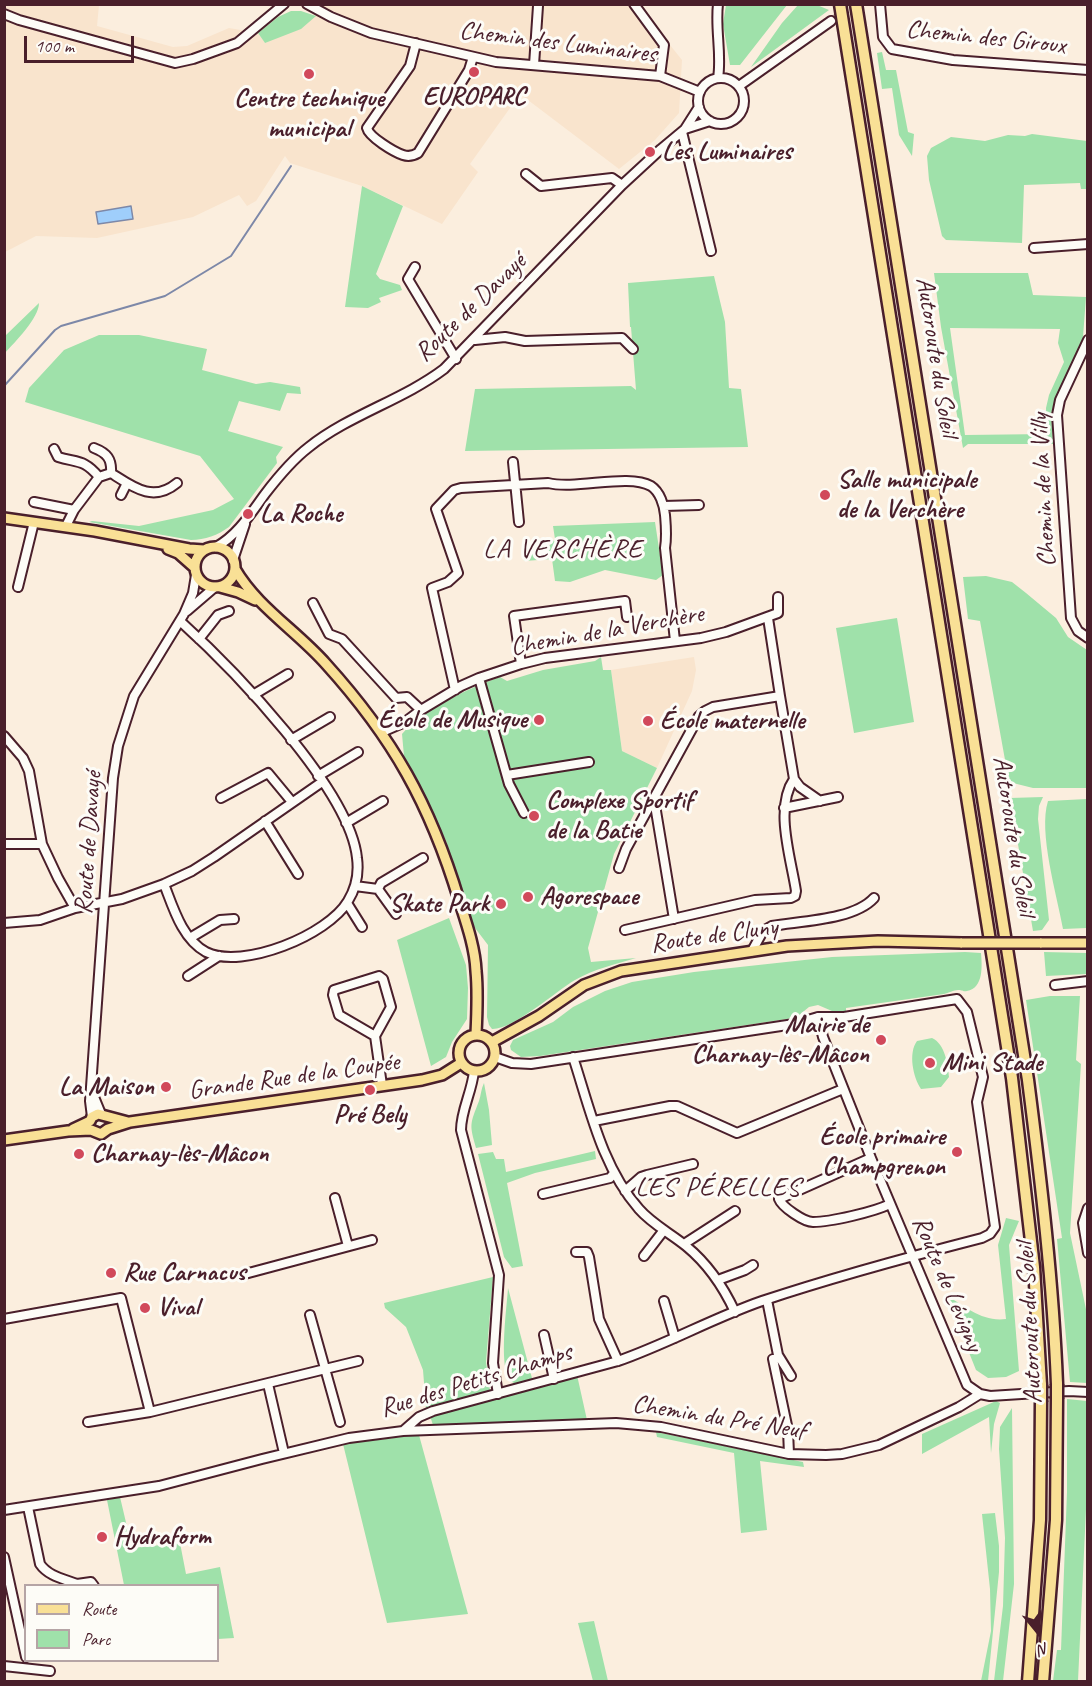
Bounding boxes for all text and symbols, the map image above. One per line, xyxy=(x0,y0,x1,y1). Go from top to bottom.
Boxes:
street label: Chemin des Giroux xyxy=(905,14,1067,62)
street label: Chemin des Luminaires xyxy=(458,15,658,71)
scale bar xyxy=(27,24,136,62)
text: 100 m xyxy=(35,35,74,57)
marker: EUROPARC xyxy=(467,65,481,79)
marker: Centre technique municipal xyxy=(302,67,316,81)
place label: EUROPARC xyxy=(423,81,525,113)
place label: Centre technique municipal xyxy=(234,83,384,144)
place label: Les Luminaires xyxy=(662,136,792,168)
marker: Les Luminaires xyxy=(643,145,657,159)
street label: Route de Davayé xyxy=(409,247,533,369)
street label: Autoroute du Soleil xyxy=(908,275,964,439)
street label: Chemin de la Villy xyxy=(1024,412,1064,568)
place label: Salle municipale de la Verchère xyxy=(837,464,977,526)
marker: Salle municipale de la Verchère xyxy=(818,488,832,502)
place label: La Roche xyxy=(260,498,342,530)
marker: La Roche xyxy=(241,507,255,521)
district label: LA VERCHÈRE xyxy=(483,534,643,566)
street label: Chemin de la Verchère xyxy=(508,599,706,663)
place label: École de Musique xyxy=(378,704,527,736)
place label: École maternelle xyxy=(660,705,804,737)
marker: École de Musique xyxy=(532,713,546,727)
marker: École maternelle xyxy=(641,714,655,728)
street label: Autoroute du Soleil xyxy=(985,754,1041,918)
street label: Route de Davayé xyxy=(68,771,110,915)
place label: Complexe Sportif de la Batie xyxy=(546,785,693,846)
marker: Complexe Sportif de la Batie xyxy=(527,809,541,823)
place label: Agorespace xyxy=(540,881,638,913)
place label: Skate Park xyxy=(389,888,489,920)
marker: Agorespace xyxy=(521,890,535,904)
marker: Skate Park xyxy=(494,897,508,911)
street label: Route de Cluny xyxy=(649,912,779,960)
place label: Mairie de Charnay-lès-Mâcon xyxy=(692,1009,869,1070)
marker: Mairie de Charnay-lès-Mâcon xyxy=(874,1033,888,1047)
street label: Grande Rue de la Coupée xyxy=(187,1047,401,1107)
place label: Mini Stade xyxy=(942,1047,1042,1079)
marker: Mini Stade xyxy=(923,1056,937,1070)
place label: La Maison xyxy=(59,1071,154,1103)
marker: La Maison xyxy=(159,1080,173,1094)
marker: Pré Bely xyxy=(363,1083,377,1097)
place label: Pré Bely xyxy=(334,1099,406,1131)
place label: École primaire Champgrenon xyxy=(819,1121,945,1182)
place label: Charnay-lès-Mâcon xyxy=(91,1138,268,1170)
marker: École primaire Champgrenon xyxy=(950,1145,964,1159)
marker: Charnay-lès-Mâcon xyxy=(72,1147,86,1161)
district label: LES PÉRELLES xyxy=(635,1172,801,1204)
street label: Route de Lévigny xyxy=(905,1212,989,1356)
street label: Autoroute du Soleil xyxy=(1010,1242,1050,1404)
place label: Rue Carnacus xyxy=(123,1257,246,1289)
marker: Rue Carnacus xyxy=(104,1266,118,1280)
place label: Vival xyxy=(157,1292,199,1324)
marker: Vival xyxy=(138,1301,152,1315)
street label: Rue des Petits Champs xyxy=(376,1337,576,1425)
street label: Chemin du Pré Neuf xyxy=(630,1389,808,1447)
place label: Hydraform xyxy=(114,1521,211,1553)
marker: Hydraform xyxy=(95,1530,109,1544)
legend xyxy=(24,1584,219,1662)
text: Route xyxy=(82,1598,116,1620)
north arrow xyxy=(1008,1602,1068,1662)
text: Parc xyxy=(82,1628,110,1650)
text: N xyxy=(1036,1638,1051,1660)

